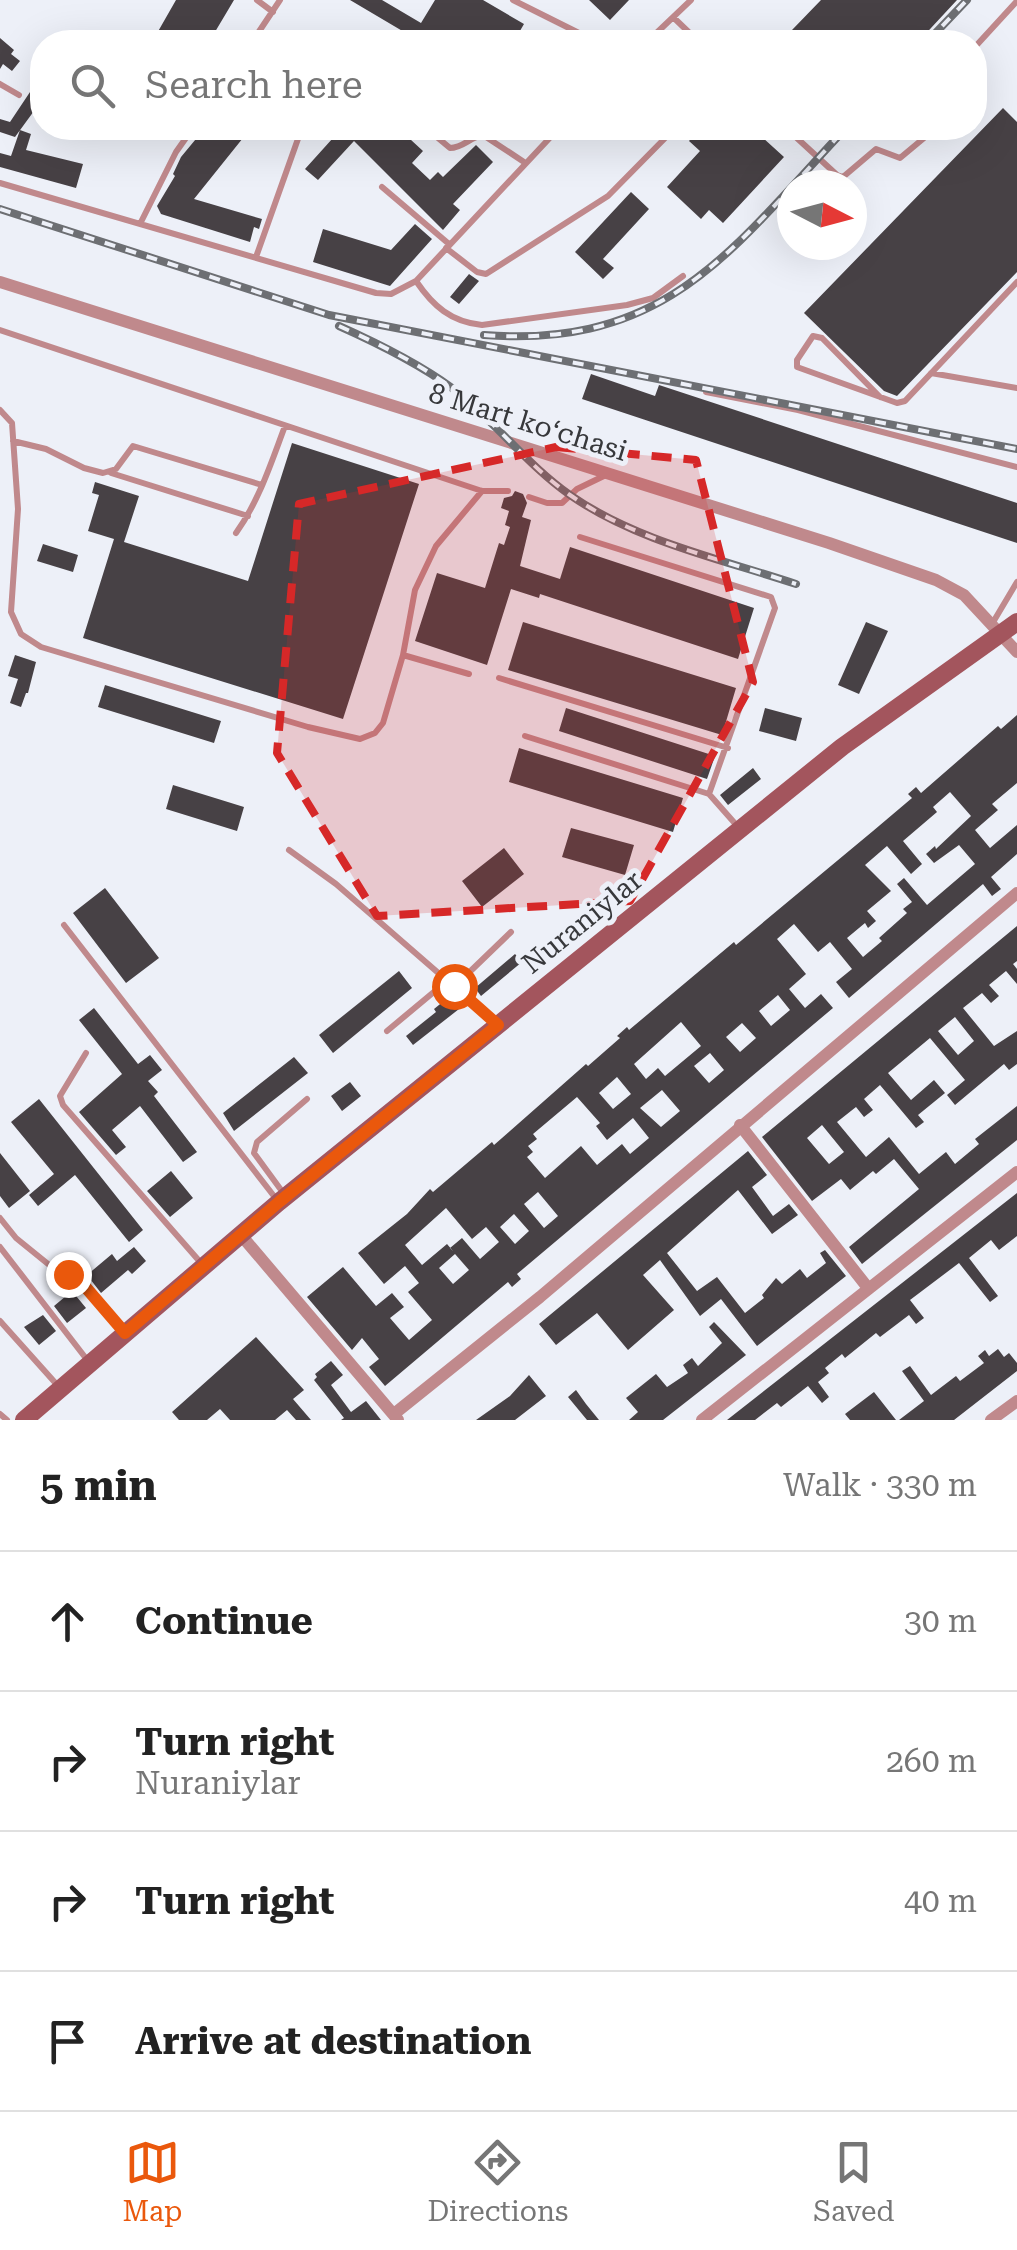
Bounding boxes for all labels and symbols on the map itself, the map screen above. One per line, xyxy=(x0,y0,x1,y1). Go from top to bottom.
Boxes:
north arrow xyxy=(777,170,867,260)
street label: 8 Mart koʻchasi xyxy=(425,376,631,468)
street label: Nuraniylar xyxy=(515,864,649,980)
route start xyxy=(432,964,478,1010)
route end xyxy=(46,1252,92,1298)

